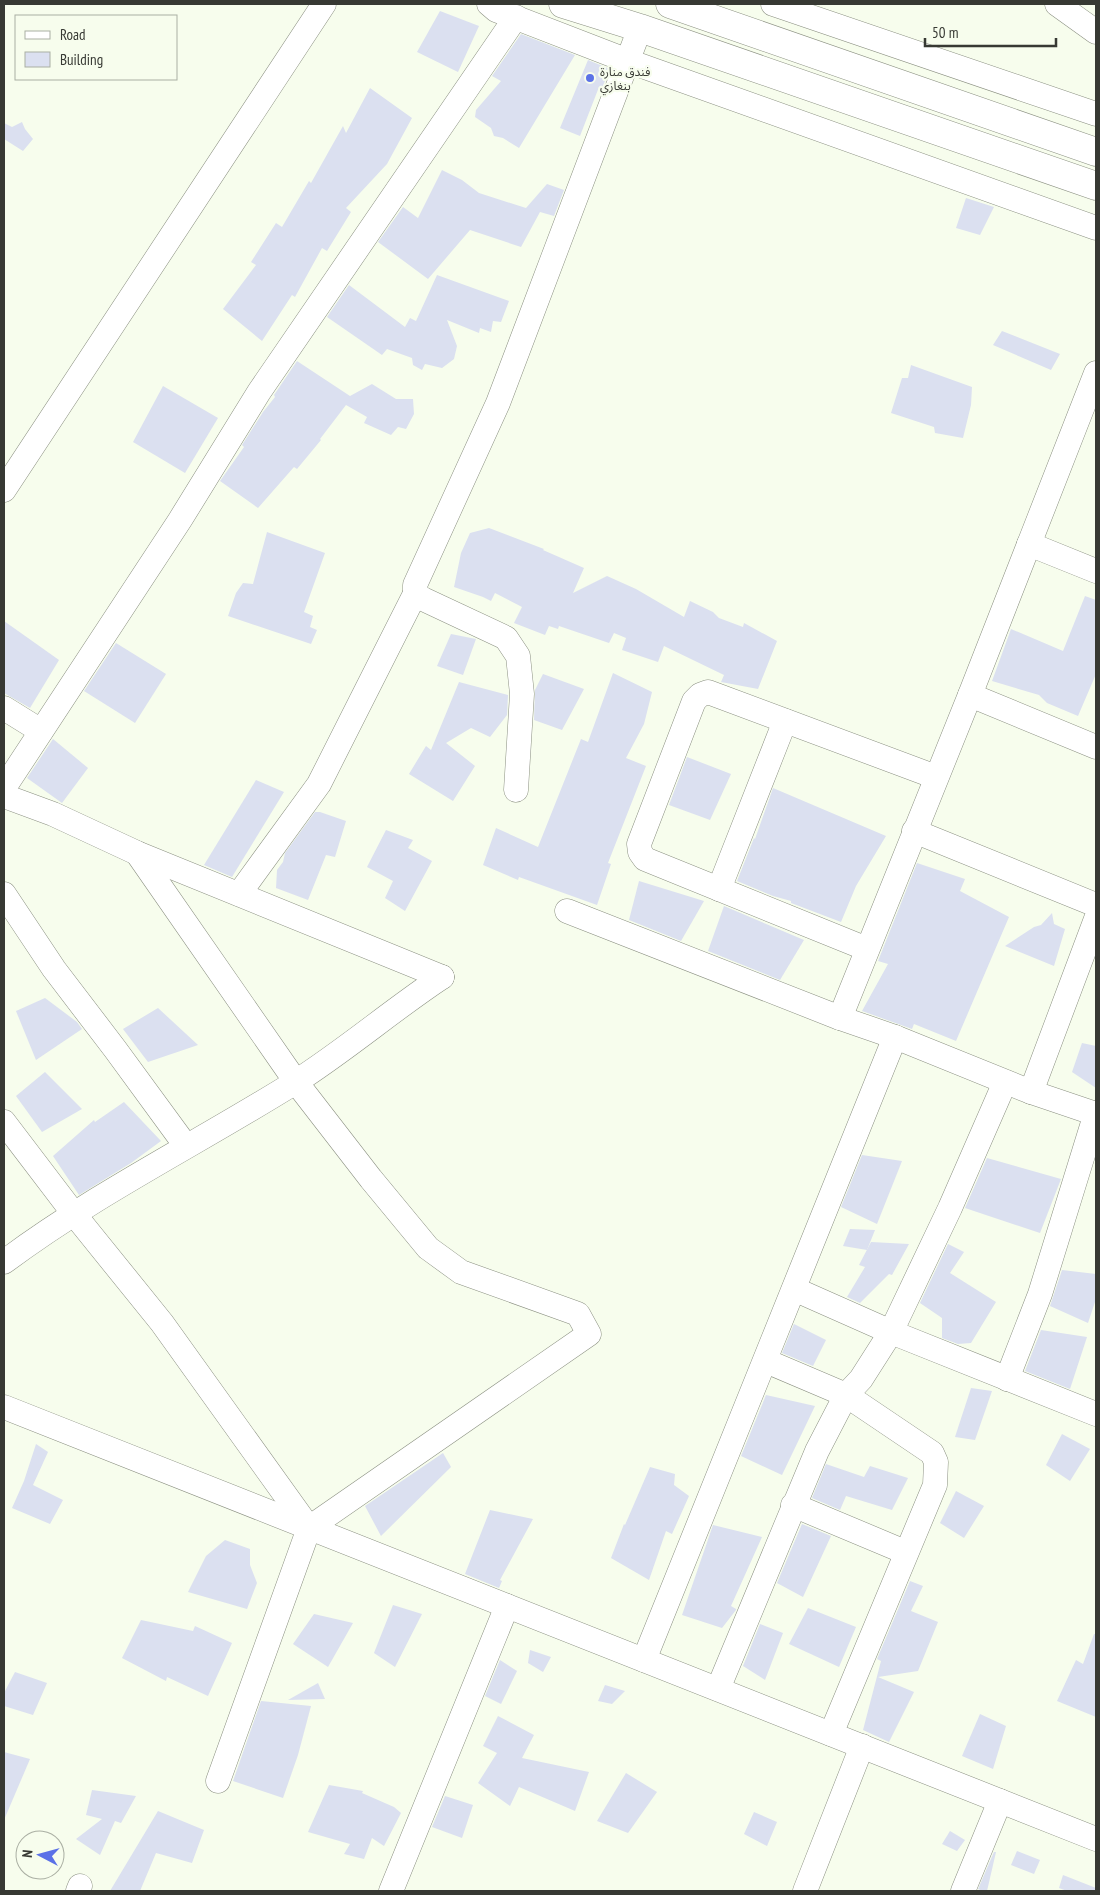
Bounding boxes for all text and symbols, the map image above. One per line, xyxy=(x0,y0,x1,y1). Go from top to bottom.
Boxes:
legend xyxy=(15,15,178,80)
scale bar xyxy=(925,15,1056,47)
text: 50 m xyxy=(932,23,958,42)
text: Road xyxy=(60,25,86,44)
text: Building xyxy=(60,50,103,69)
place label: فندق منارة بنغازي xyxy=(600,64,650,95)
marker: فندق منارة بنغازي xyxy=(584,72,596,84)
north arrow xyxy=(15,1830,65,1880)
text: N xyxy=(18,1849,36,1858)

